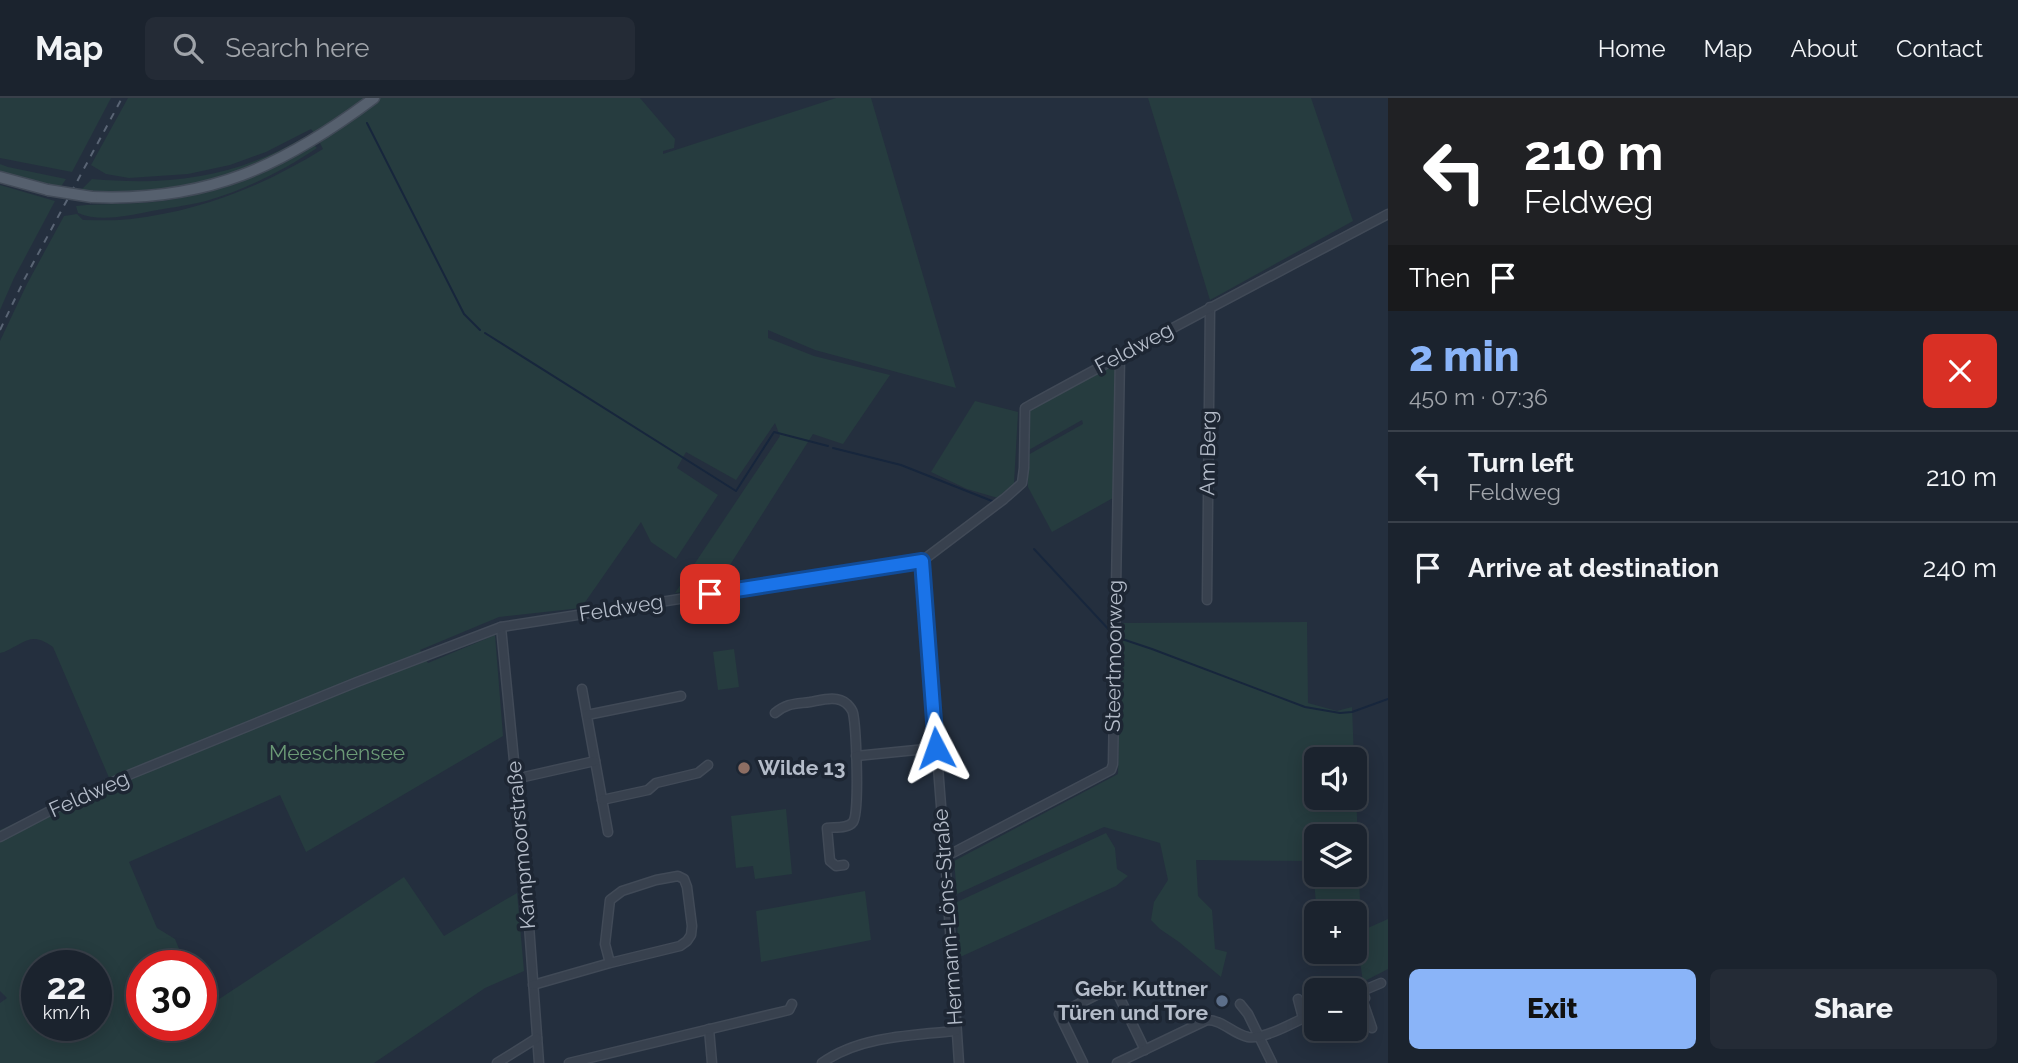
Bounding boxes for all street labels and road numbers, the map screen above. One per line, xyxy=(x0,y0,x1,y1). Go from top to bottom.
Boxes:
street label: Feldweg xyxy=(1090,317,1177,378)
street label: Am Berg xyxy=(1194,410,1221,496)
street label: Steertmoorweg xyxy=(1100,580,1127,732)
street label: Feldweg xyxy=(577,589,665,626)
street label: Kampmoorstraße xyxy=(501,760,540,930)
street label: Feldweg xyxy=(45,765,133,822)
street label: Hermann-Löns-Straße xyxy=(927,808,968,1026)

